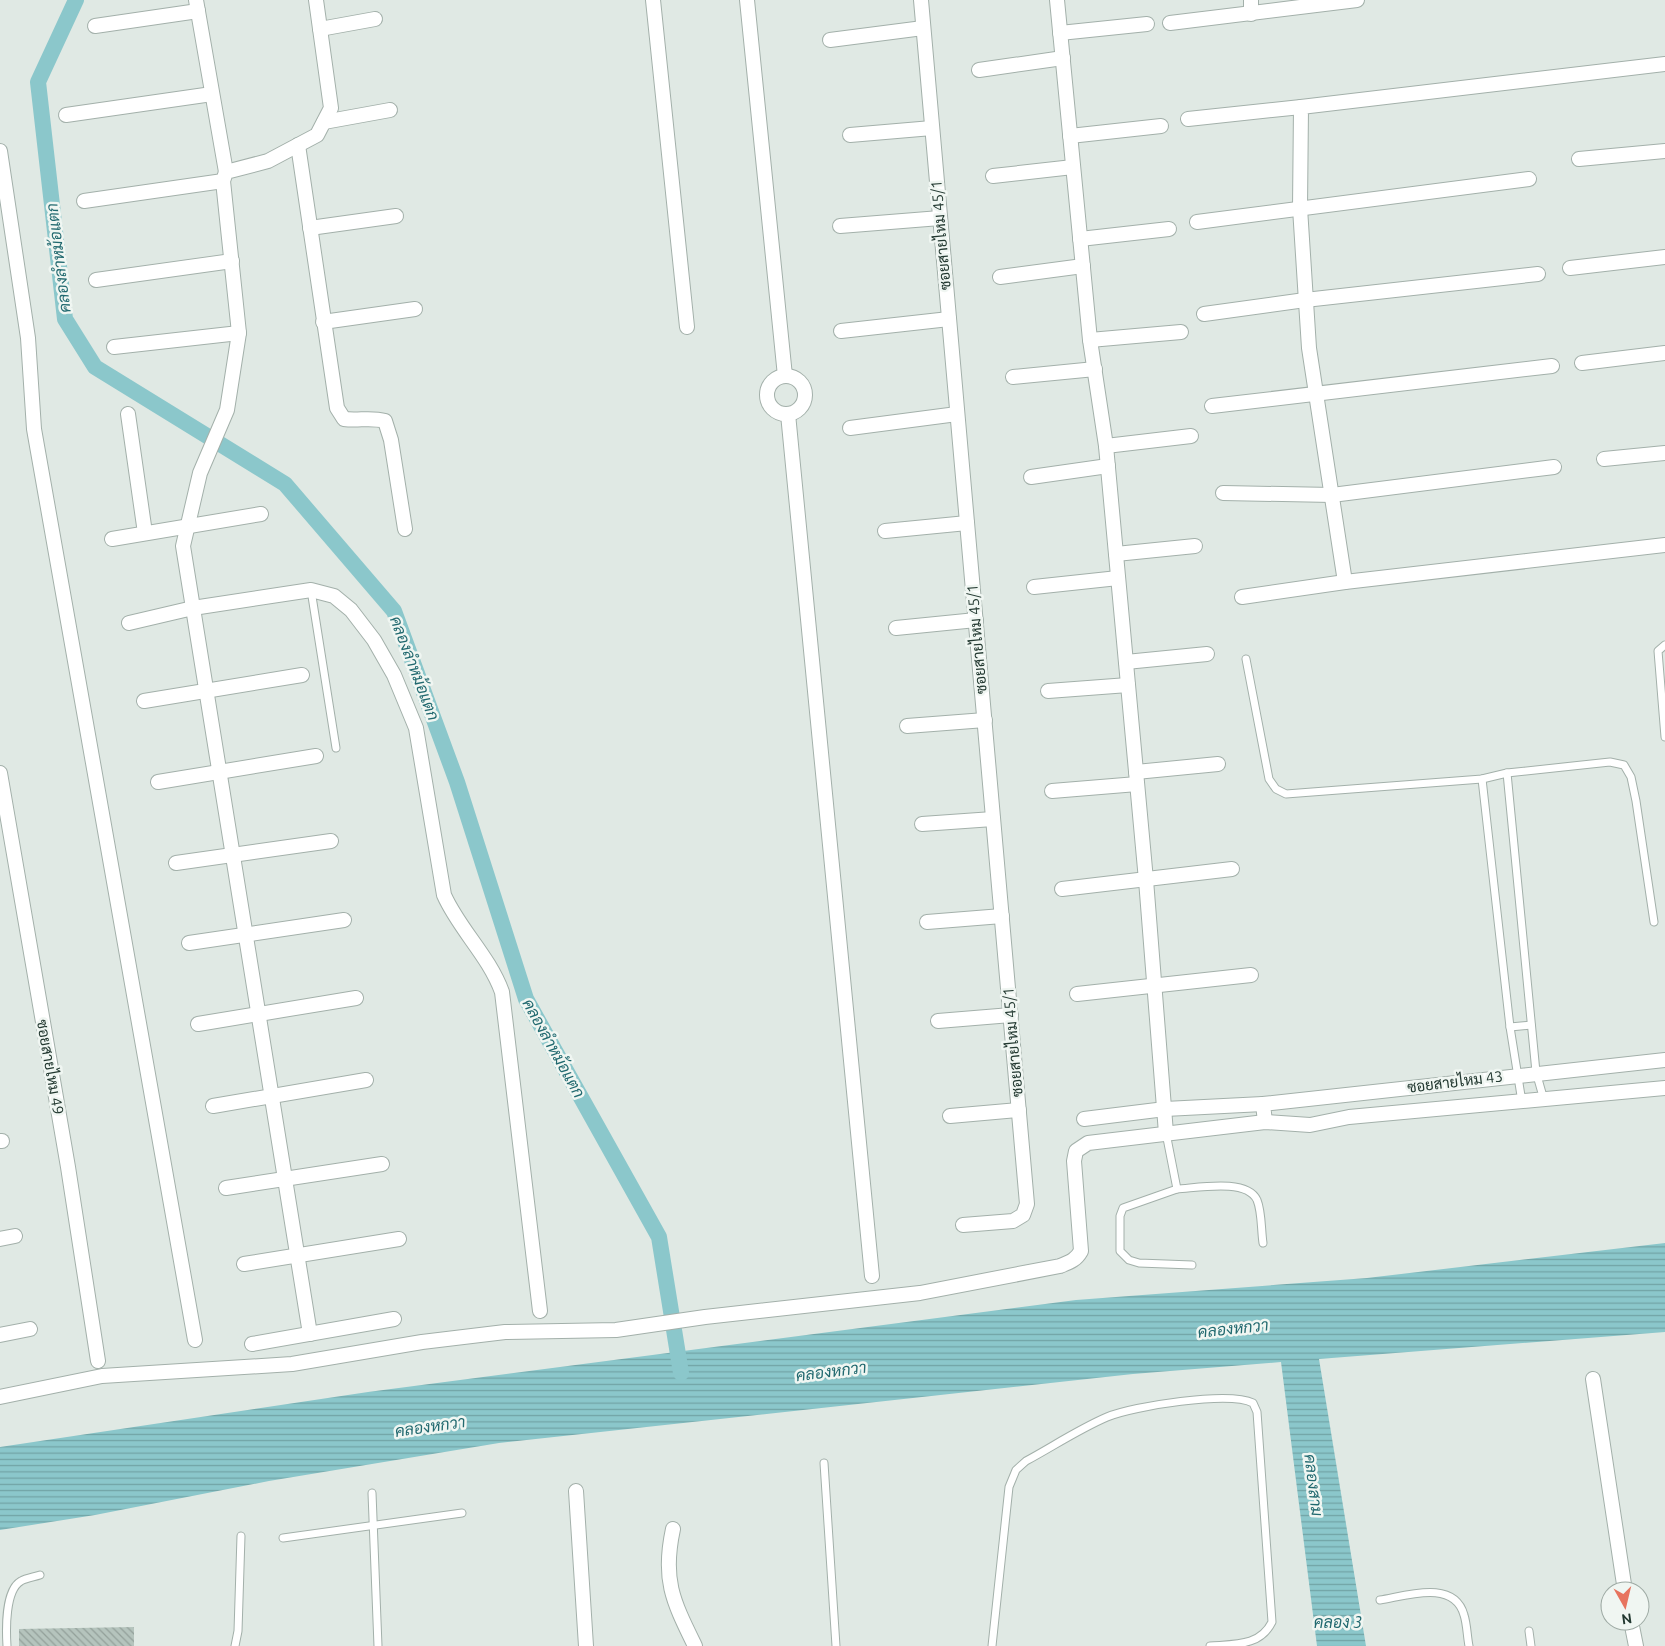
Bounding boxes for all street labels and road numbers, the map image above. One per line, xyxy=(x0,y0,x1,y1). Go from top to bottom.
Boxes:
street label: ซอยสายไหม 45/1 xyxy=(926,179,954,291)
street label: ซอยสายไหม 45/1 xyxy=(962,583,990,695)
street label: ซอยสายไหม 45/1 xyxy=(998,986,1026,1098)
street label: ซอยสายไหม 49 xyxy=(34,1018,68,1116)
street label: ซอยสายไหม 43 xyxy=(1406,1066,1504,1096)

